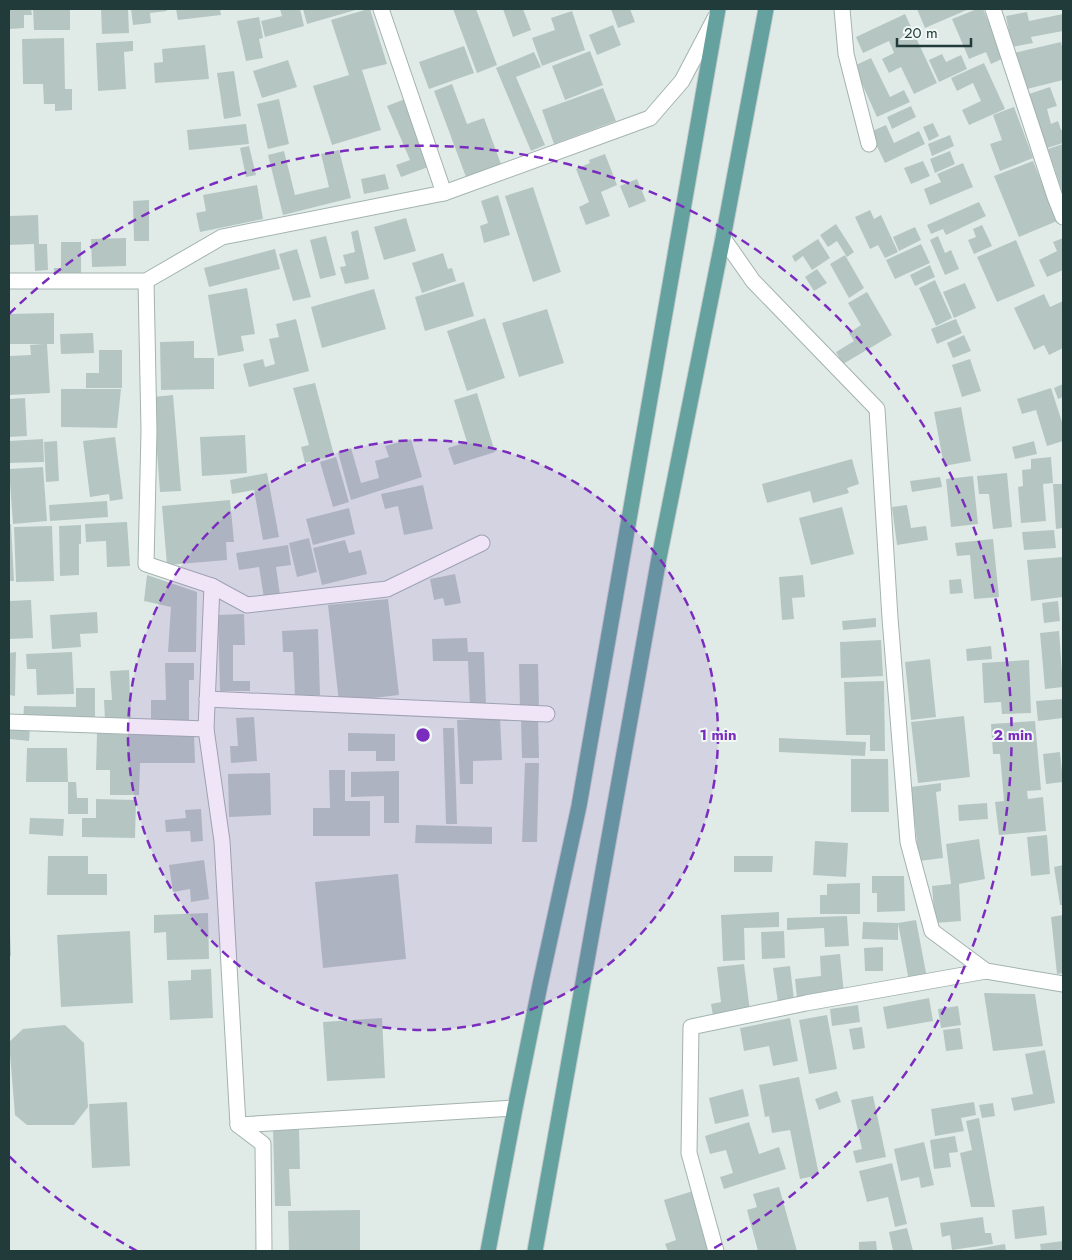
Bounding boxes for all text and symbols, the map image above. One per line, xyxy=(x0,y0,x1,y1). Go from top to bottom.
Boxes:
scale bar xyxy=(897,15,971,47)
text: 20 m xyxy=(904,22,938,44)
text: 1 min xyxy=(699,724,737,746)
text: 2 min xyxy=(993,724,1033,746)
centre of rings xyxy=(414,726,432,744)

